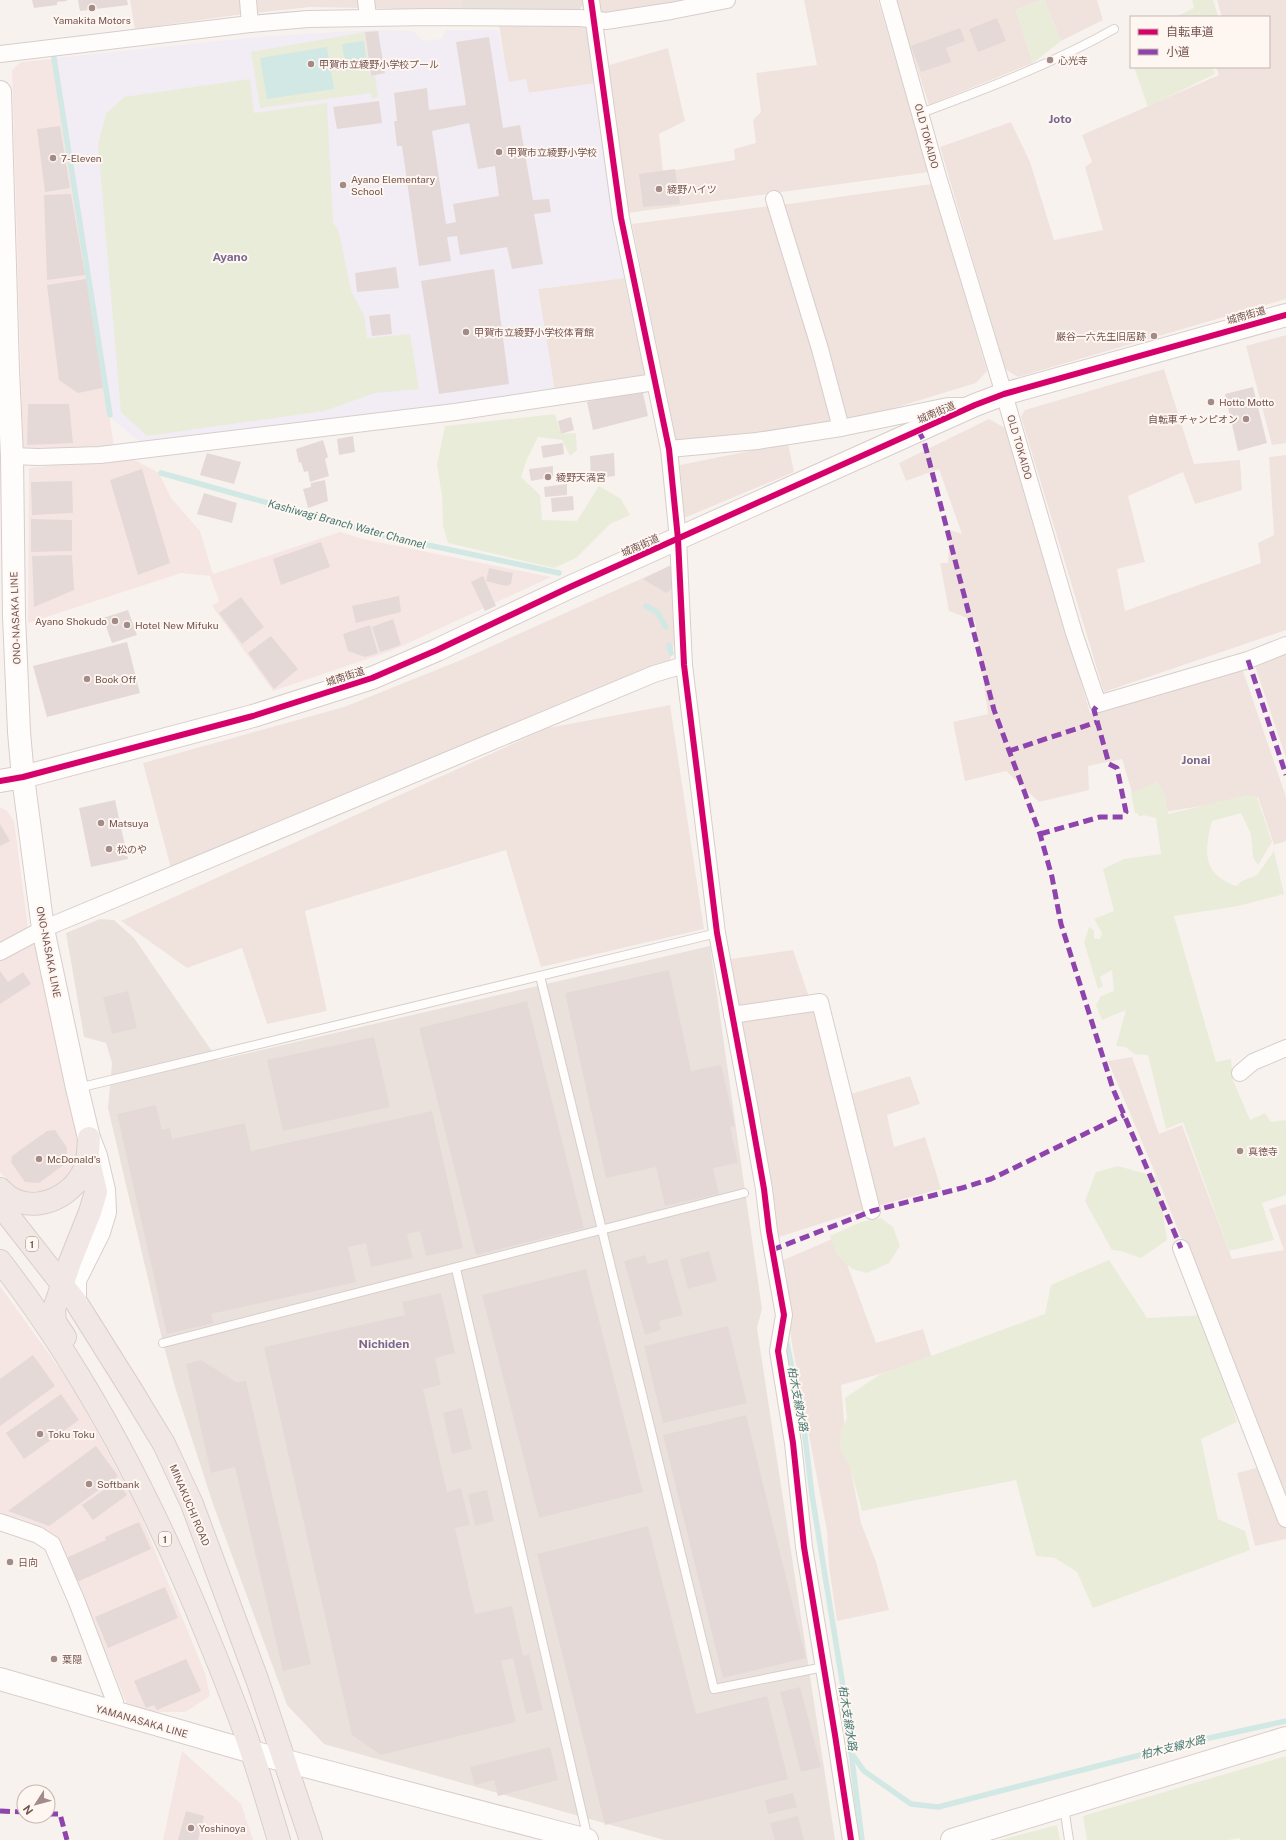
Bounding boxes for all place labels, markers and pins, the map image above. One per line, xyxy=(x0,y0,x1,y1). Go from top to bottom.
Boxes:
marker: Yamakita Motors xyxy=(87,3,97,13)
place label: Yamakita Motors xyxy=(53,14,131,26)
place label: 心光寺 xyxy=(1058,54,1088,66)
marker: 心光寺 xyxy=(1045,55,1055,65)
place label: 甲賀市立綾野小学校プール xyxy=(319,58,439,70)
marker: 甲賀市立綾野小学校プール xyxy=(306,59,316,69)
place label: 甲賀市立綾野小学校 xyxy=(507,146,597,158)
marker: 甲賀市立綾野小学校 xyxy=(494,147,504,157)
place label: 7-Eleven xyxy=(61,152,102,164)
marker: 7-Eleven xyxy=(48,153,58,163)
place label: Ayano Elementary School xyxy=(351,173,436,197)
marker: Ayano Elementary School xyxy=(338,180,348,190)
place label: 綾野ハイツ xyxy=(667,183,717,195)
marker: 綾野ハイツ xyxy=(654,184,664,194)
place label: 甲賀市立綾野小学校体育館 xyxy=(474,326,594,338)
marker: 甲賀市立綾野小学校体育館 xyxy=(461,327,471,337)
place label: 巌谷一六先生旧居跡 xyxy=(1056,330,1146,342)
marker: 巌谷一六先生旧居跡 xyxy=(1149,331,1159,341)
place label: Hotto Motto xyxy=(1219,396,1275,408)
marker: Hotto Motto xyxy=(1206,397,1216,407)
place label: 自転車チャンピオン xyxy=(1148,413,1238,425)
marker: 自転車チャンピオン xyxy=(1241,414,1251,424)
place label: 綾野天満宮 xyxy=(556,471,606,483)
marker: 綾野天満宮 xyxy=(543,472,553,482)
place label: Ayano Shokudo xyxy=(35,615,107,627)
marker: Ayano Shokudo xyxy=(110,616,120,626)
place label: Hotel New Mifuku xyxy=(135,619,219,631)
marker: Hotel New Mifuku xyxy=(122,620,132,630)
place label: Book Off xyxy=(95,673,136,685)
marker: Book Off xyxy=(82,674,92,684)
place label: Matsuya xyxy=(109,817,149,829)
marker: Matsuya xyxy=(96,818,106,828)
place label: 松のや xyxy=(117,843,147,855)
marker: 松のや xyxy=(104,844,114,854)
place label: 真徳寺 xyxy=(1248,1145,1278,1157)
marker: 真徳寺 xyxy=(1235,1146,1245,1156)
place label: McDonald's xyxy=(47,1153,100,1165)
marker: McDonald's xyxy=(34,1154,44,1164)
place label: Toku Toku xyxy=(48,1428,95,1440)
marker: Toku Toku xyxy=(35,1429,45,1439)
place label: Softbank xyxy=(97,1478,140,1490)
marker: Softbank xyxy=(84,1479,94,1489)
place label: 日向 xyxy=(18,1556,38,1568)
marker: 日向 xyxy=(5,1557,15,1567)
place label: 葉隠 xyxy=(62,1653,82,1665)
marker: 葉隠 xyxy=(49,1654,59,1664)
place label: Yoshinoya xyxy=(199,1822,246,1834)
marker: Yoshinoya xyxy=(186,1823,196,1833)

